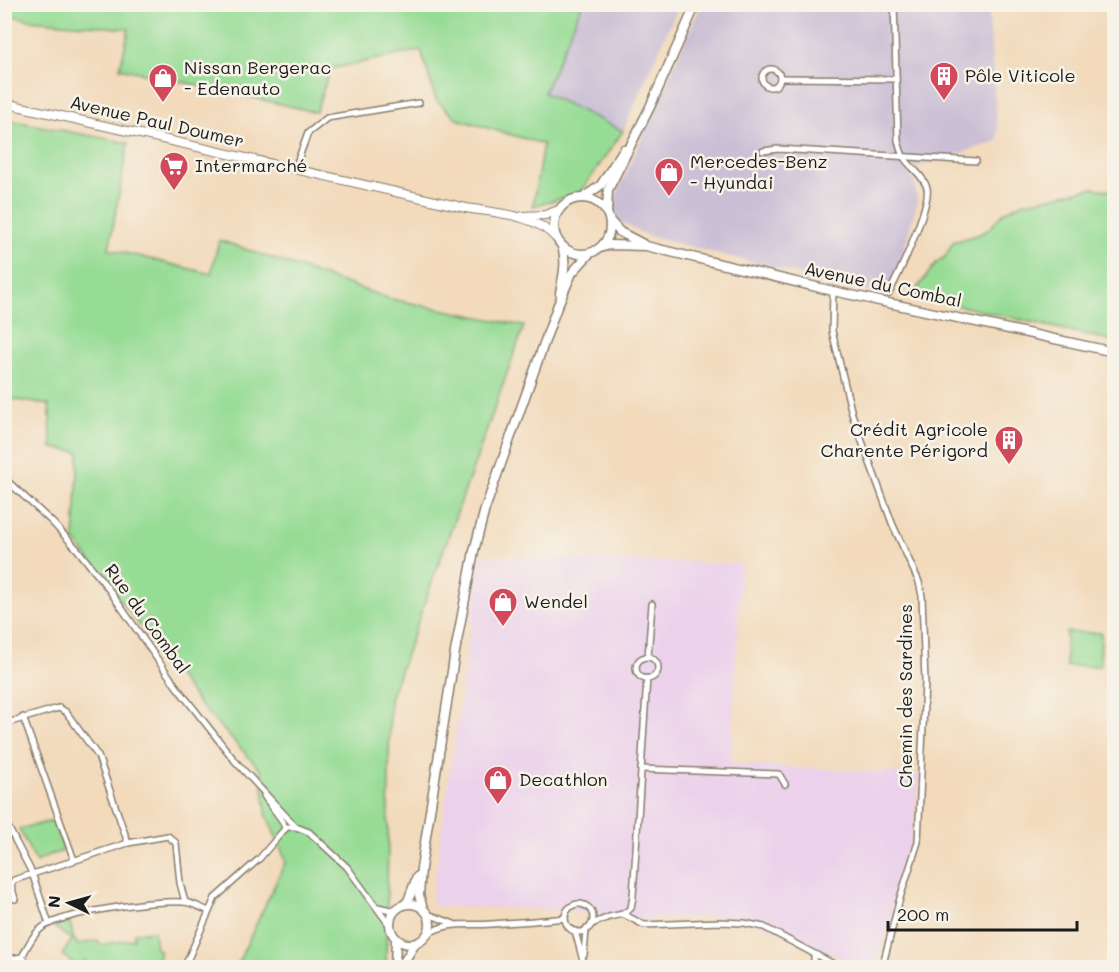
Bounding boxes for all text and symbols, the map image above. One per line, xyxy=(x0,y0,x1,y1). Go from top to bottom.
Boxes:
place label: Nissan Bergerac - Edenauto xyxy=(184,55,331,100)
building icon: Pôle Viticole xyxy=(928,60,960,102)
shop icon: Nissan Bergerac - Edenauto xyxy=(147,62,179,104)
place label: Pôle Viticole xyxy=(965,63,1076,87)
street label: Avenue Paul Doumer xyxy=(68,89,247,153)
place label: Mercedes-Benz - Hyundai xyxy=(690,149,827,194)
supermarket icon: Intermarché xyxy=(158,150,190,192)
place label: Intermarché xyxy=(195,153,307,177)
shop icon: Mercedes-Benz - Hyundai xyxy=(653,156,685,198)
street label: Avenue du Combal xyxy=(802,256,964,312)
place label: Crédit Agricole Charente Périgord xyxy=(821,417,988,462)
building icon: Crédit Agricole Charente Périgord xyxy=(993,424,1025,466)
street label: Rue du Combal xyxy=(100,559,196,678)
shop icon: Wendel xyxy=(487,586,519,628)
place label: Wendel xyxy=(524,589,588,613)
street label: Chemin des Sardines xyxy=(893,604,917,788)
shop icon: Decathlon xyxy=(482,764,514,806)
place label: Decathlon xyxy=(519,767,608,791)
north arrow xyxy=(39,873,99,933)
scale bar xyxy=(888,894,1077,932)
text: N xyxy=(43,895,65,909)
text: 200 m xyxy=(897,902,949,926)

